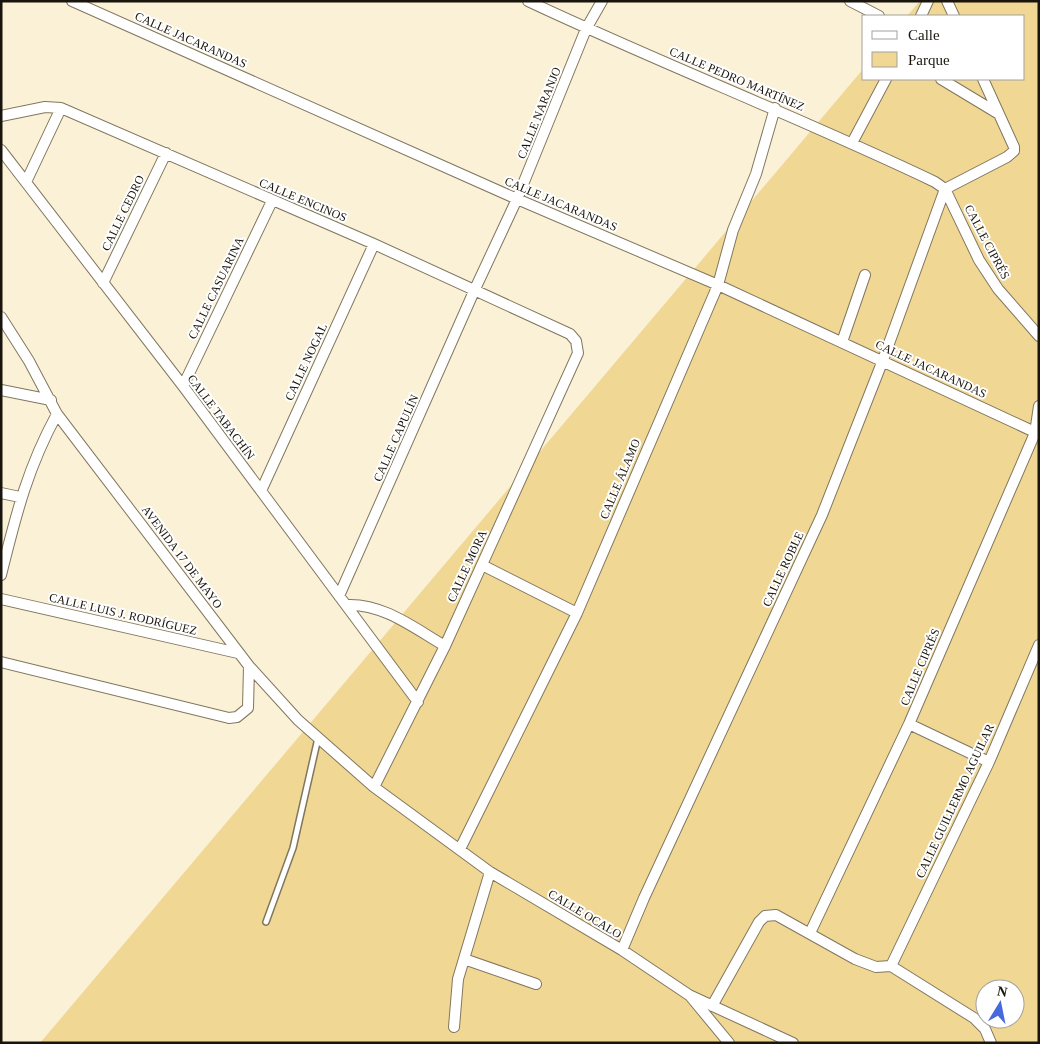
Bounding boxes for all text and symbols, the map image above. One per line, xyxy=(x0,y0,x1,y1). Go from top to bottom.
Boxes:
street label: CALLE JACARANDAS xyxy=(133,9,249,71)
legend xyxy=(862,15,1025,80)
text: Calle xyxy=(908,27,940,43)
street label: CALLE PEDRO MARTÍNEZ xyxy=(667,44,807,114)
text: Parque xyxy=(908,52,950,68)
street label: CALLE NARANJO xyxy=(514,65,564,161)
street label: CALLE CEDRO xyxy=(99,173,147,253)
street label: CALLE JACARANDAS xyxy=(503,174,619,234)
street label: CALLE ENCINOS xyxy=(257,175,349,225)
street label: CALLE CIPRÉS xyxy=(961,202,1013,282)
street label: CALLE CASUARINA xyxy=(185,234,247,341)
street label: CALLE NOGAL xyxy=(282,321,330,403)
street label: CALLE JACARANDAS xyxy=(873,337,989,401)
street label: CALLE TABACHÍN xyxy=(185,372,258,462)
street label: CALLE CAPULÍN xyxy=(371,392,422,484)
street label: CALLE ÁLAMO xyxy=(597,437,643,521)
street label: AVENIDA 17 DE MAYO xyxy=(139,503,225,611)
street label: CALLE MORA xyxy=(444,528,490,604)
street label: CALLE ROBLE xyxy=(760,529,806,609)
street label: CALLE LUIS J. RODRÍGUEZ xyxy=(48,590,198,638)
street label: CALLE CIPRÉS xyxy=(897,626,943,708)
street label: CALLE GUILLERMO AGUILAR xyxy=(913,722,997,880)
street label: CALLE OCALO xyxy=(546,887,624,942)
north arrow xyxy=(975,979,1025,1029)
text: N xyxy=(996,983,1008,1000)

